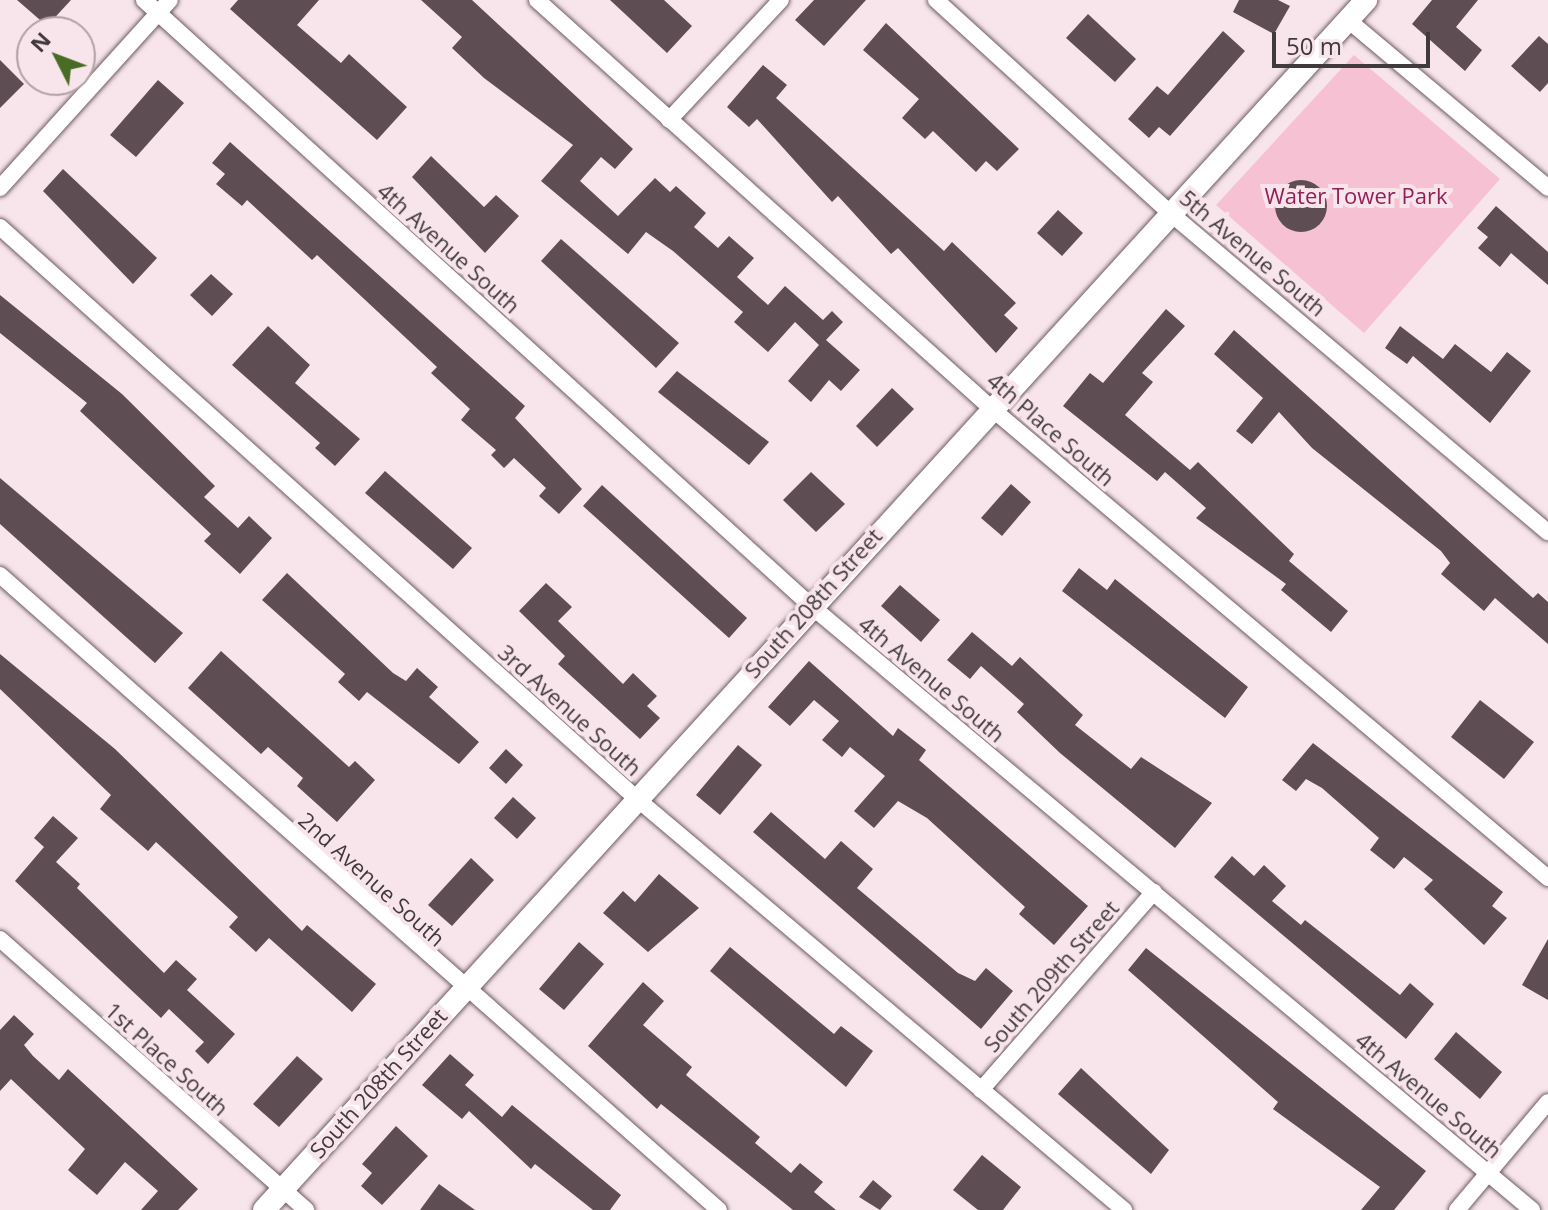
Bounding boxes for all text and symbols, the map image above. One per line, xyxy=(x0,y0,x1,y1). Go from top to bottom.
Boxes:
north arrow xyxy=(16,16,96,96)
scale bar xyxy=(1276,16,1434,66)
text: N xyxy=(23,25,57,58)
text: 50 m xyxy=(1286,29,1342,62)
street label: 4th Avenue South xyxy=(373,177,525,319)
park label: Water Tower Park xyxy=(1265,183,1447,209)
street label: 5th Avenue South xyxy=(1175,184,1331,322)
street label: 4th Place South xyxy=(982,367,1120,491)
street label: South 208th Street xyxy=(739,523,887,683)
street label: 4th Avenue South xyxy=(854,610,1010,748)
street label: 3rd Avenue South xyxy=(493,639,647,781)
street label: 2nd Avenue South xyxy=(293,806,451,952)
street label: South 209th Street xyxy=(978,895,1124,1057)
street label: 1st Place South xyxy=(100,997,234,1121)
street label: South 208th Street xyxy=(304,1003,452,1163)
street label: 4th Avenue South xyxy=(1351,1026,1507,1164)

